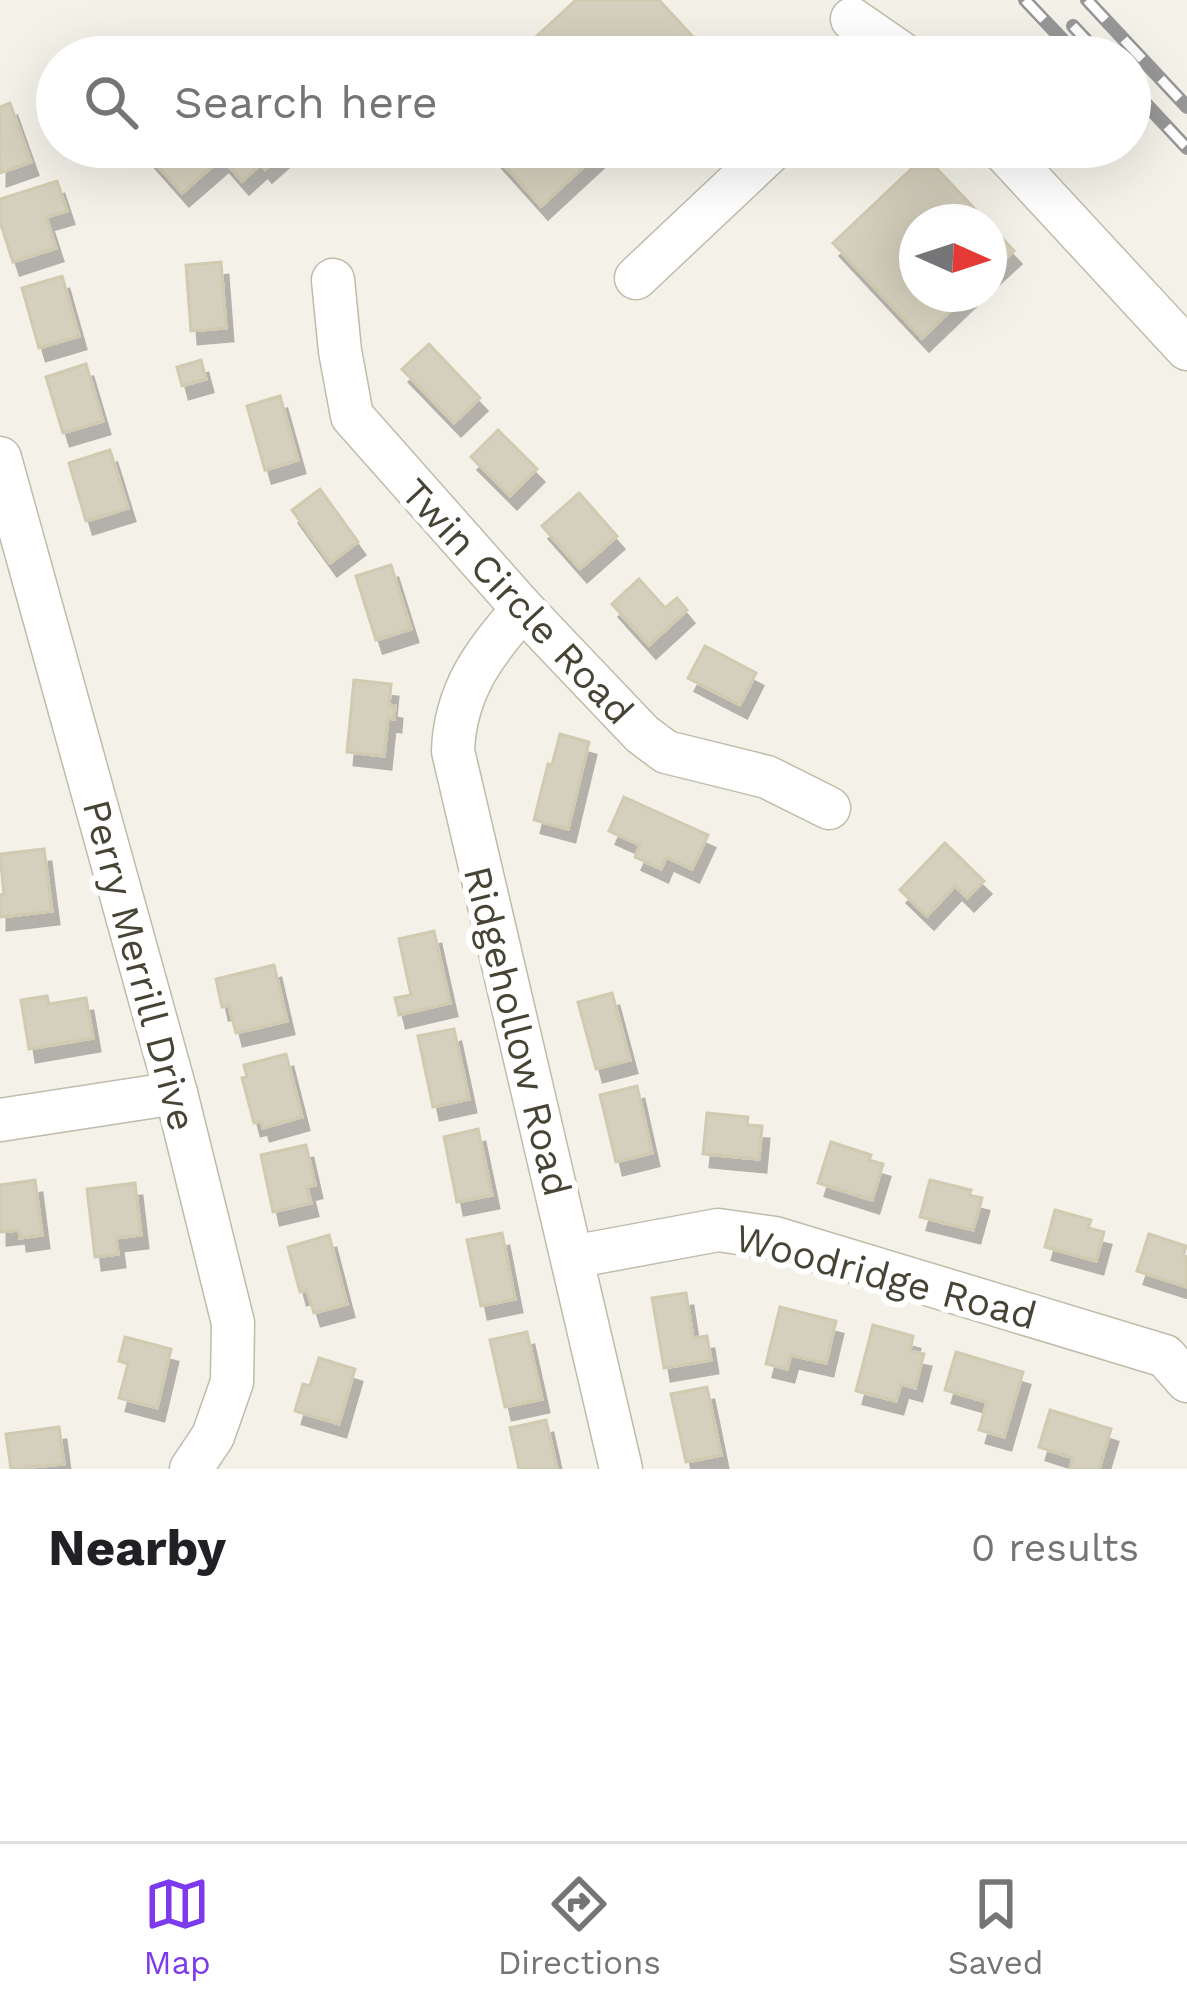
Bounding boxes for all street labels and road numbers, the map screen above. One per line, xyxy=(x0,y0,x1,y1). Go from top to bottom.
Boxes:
street label: Twin Circle Road xyxy=(393,469,643,733)
street label: Perry Merrill Drive xyxy=(74,795,205,1136)
street label: Ridgehollow Road xyxy=(455,862,580,1201)
street label: Woodridge Road xyxy=(730,1215,1041,1338)

